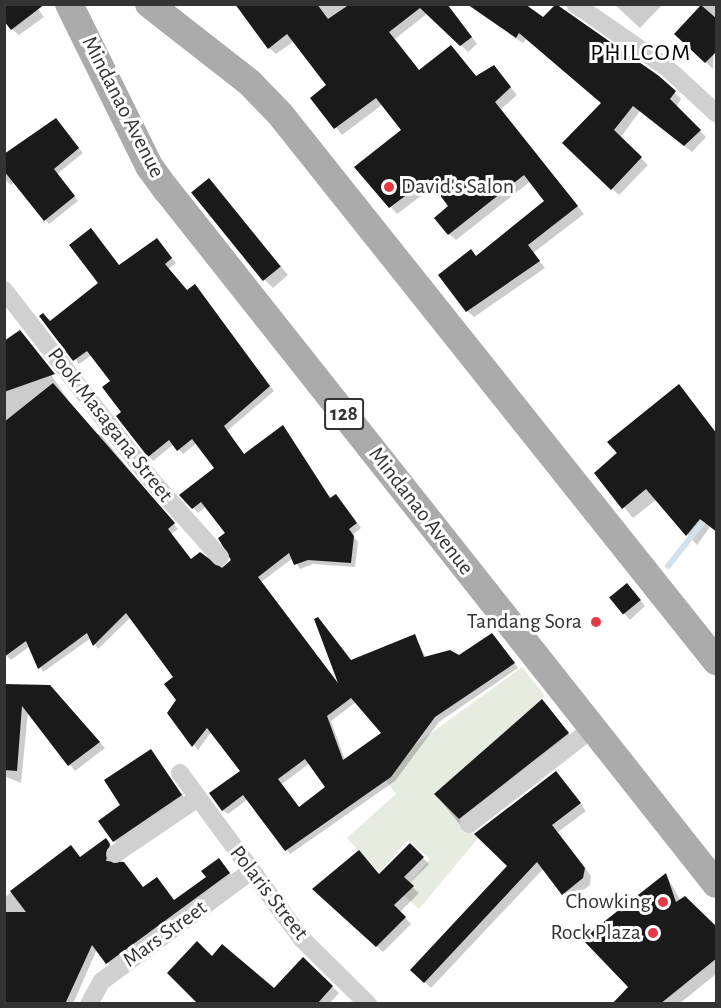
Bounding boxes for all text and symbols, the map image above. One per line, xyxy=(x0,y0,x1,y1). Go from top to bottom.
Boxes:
street label: Mindanao Avenue xyxy=(76,32,170,182)
district label: PHILCOM xyxy=(590,40,692,68)
place label: David's Salon xyxy=(401,174,514,200)
marker: David's Salon xyxy=(382,180,396,194)
street label: Pook Masagana Street xyxy=(42,343,178,507)
road number: 128 xyxy=(323,396,365,432)
street label: Mindanao Avenue xyxy=(363,442,479,580)
place label: Tandang Sora xyxy=(467,609,582,635)
marker: Tandang Sora xyxy=(587,613,605,631)
street label: Polaris Street xyxy=(224,840,314,946)
place label: Chowking xyxy=(565,889,651,915)
street label: Mars Street xyxy=(118,895,212,973)
marker: Chowking xyxy=(656,895,670,909)
place label: Rock Plaza xyxy=(550,920,641,946)
marker: Rock Plaza xyxy=(646,926,660,940)

